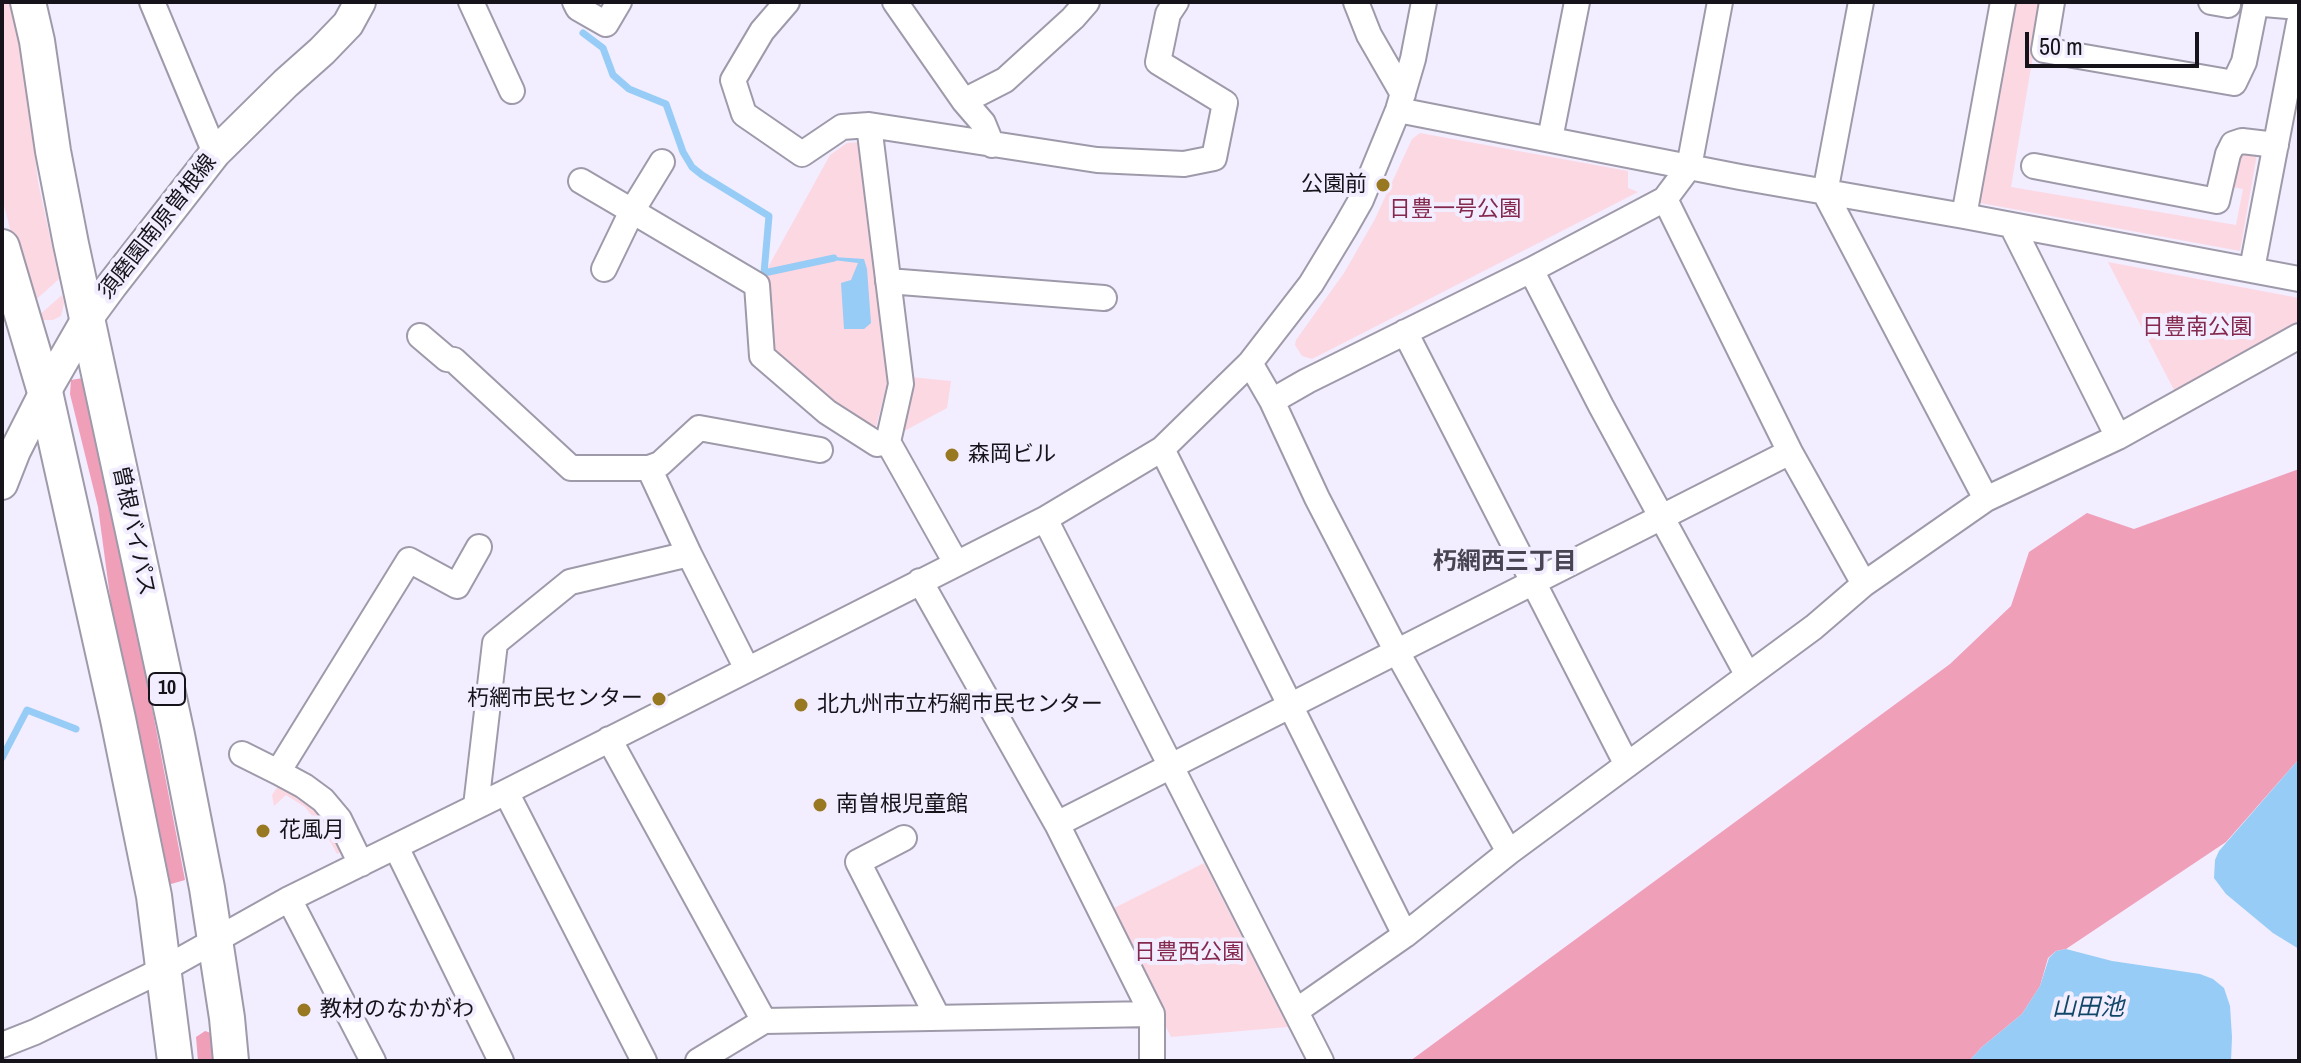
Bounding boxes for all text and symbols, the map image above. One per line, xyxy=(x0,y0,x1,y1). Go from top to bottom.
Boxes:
scale bar xyxy=(2029,16,2203,66)
text: 50 m xyxy=(2039,30,2083,62)
street label: 須磨園南原曽根線 xyxy=(93,150,223,304)
place label: 公園前 xyxy=(1301,172,1367,198)
marker: 公園前 xyxy=(1374,176,1392,194)
park label: 日豊一号公園 xyxy=(1389,197,1521,223)
park label: 日豊南公園 xyxy=(2142,315,2252,341)
place label: 森岡ビル xyxy=(968,442,1056,468)
marker: 森岡ビル xyxy=(943,446,961,464)
street label: 曽根バイパス xyxy=(106,464,160,598)
district label: 朽網西三丁目 xyxy=(1433,549,1577,577)
road number: 10 xyxy=(149,673,185,705)
place label: 朽網市民センター xyxy=(467,686,643,712)
marker: 朽網市民センター xyxy=(650,690,668,708)
place label: 北九州市立朽網市民センター xyxy=(817,692,1103,718)
marker: 北九州市立朽網市民センター xyxy=(792,696,810,714)
place label: 南曽根児童館 xyxy=(836,792,968,818)
marker: 南曽根児童館 xyxy=(811,796,829,814)
place label: 花風月 xyxy=(279,818,345,844)
marker: 花風月 xyxy=(254,822,272,840)
park label: 日豊西公園 xyxy=(1134,940,1244,966)
water label: 山田池 xyxy=(2052,995,2124,1023)
place label: 教材のなかがわ xyxy=(320,997,474,1023)
marker: 教材のなかがわ xyxy=(295,1001,313,1019)

